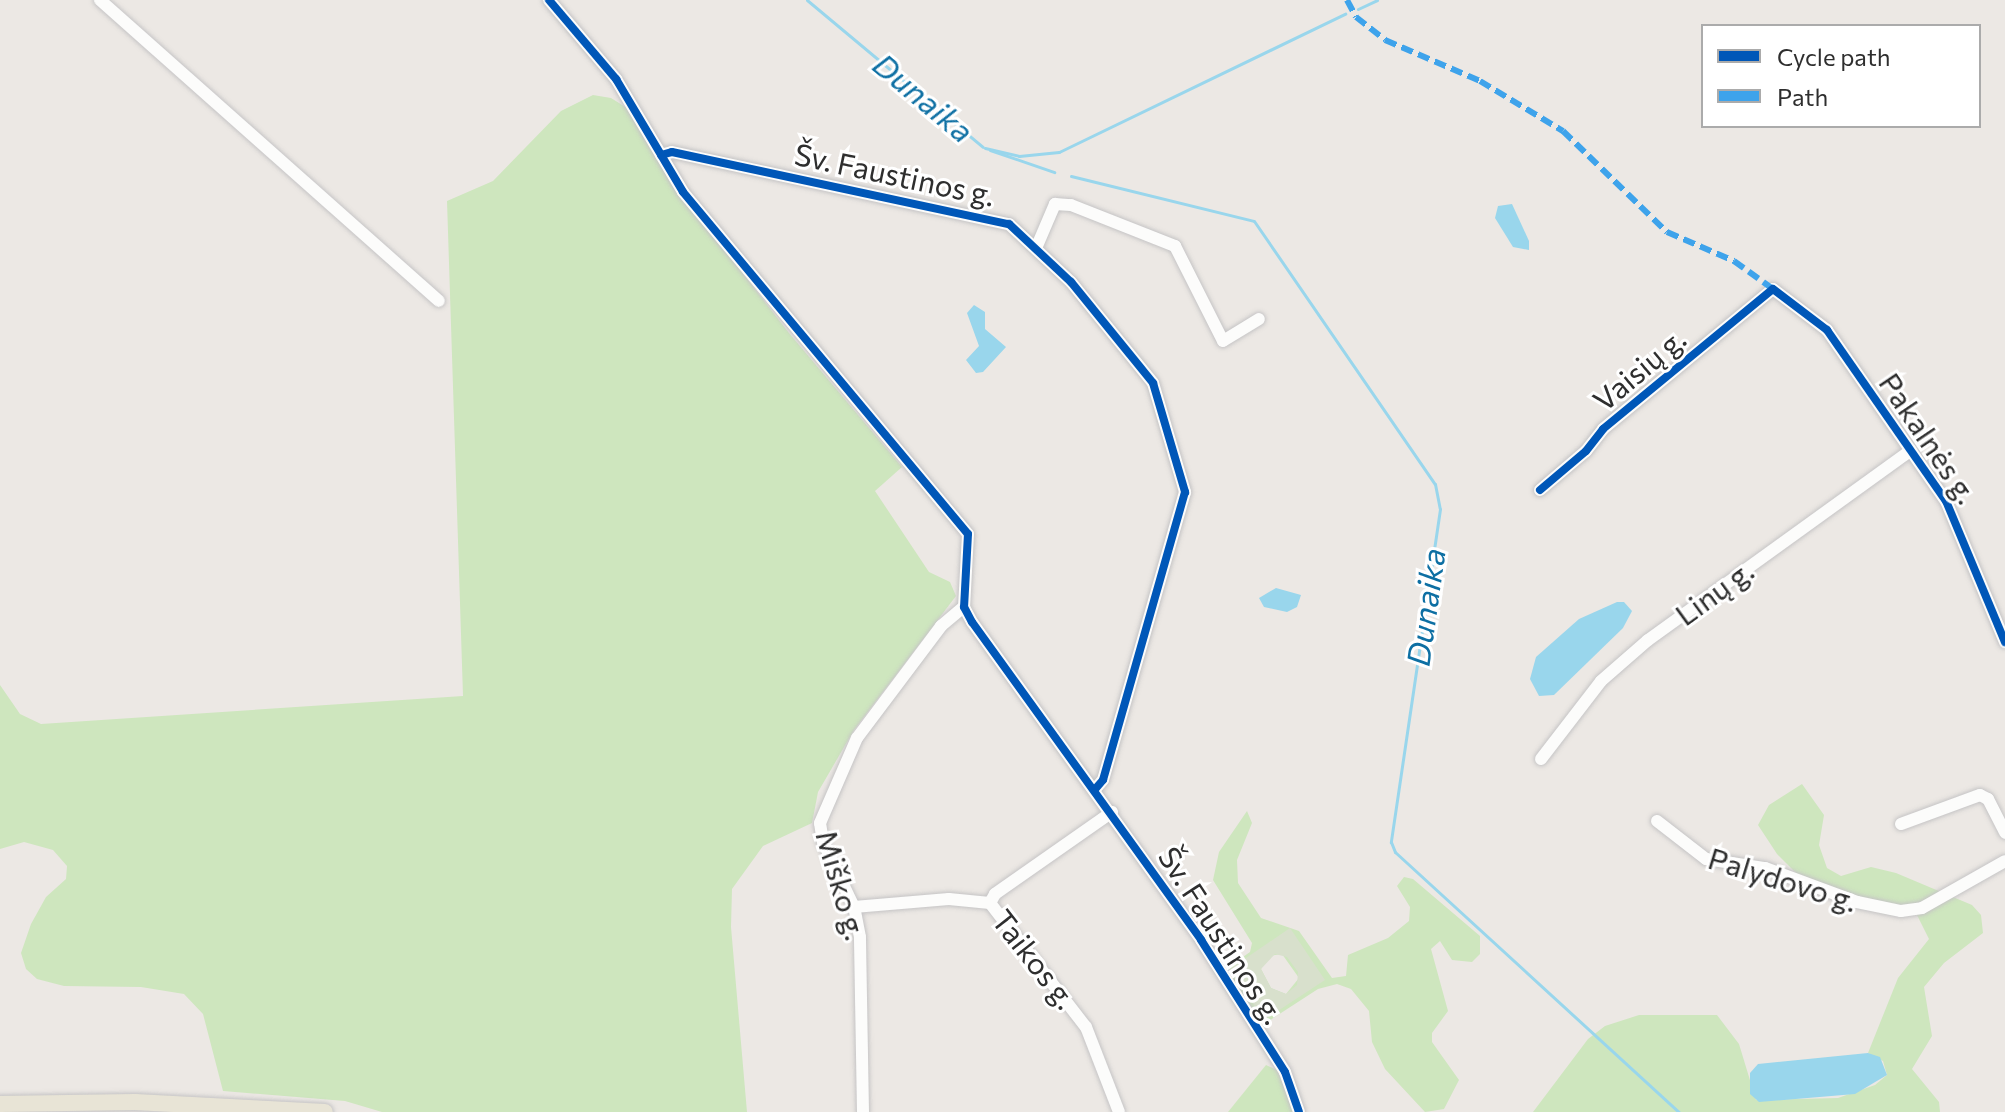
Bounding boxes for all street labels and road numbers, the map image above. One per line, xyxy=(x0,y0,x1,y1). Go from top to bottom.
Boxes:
street label: Šv. Faustinos g. xyxy=(792,135,998,213)
street label: Vaisių g. xyxy=(1585,320,1693,418)
street label: Pakalnės g. xyxy=(1872,366,1986,510)
street label: Linų g. xyxy=(1668,552,1760,632)
street label: Miško g. xyxy=(809,826,875,944)
street label: Palydovo g. xyxy=(1704,839,1862,919)
street label: Šv. Faustinos g. xyxy=(1151,840,1293,1030)
street label: Taikos g. xyxy=(985,902,1085,1016)

